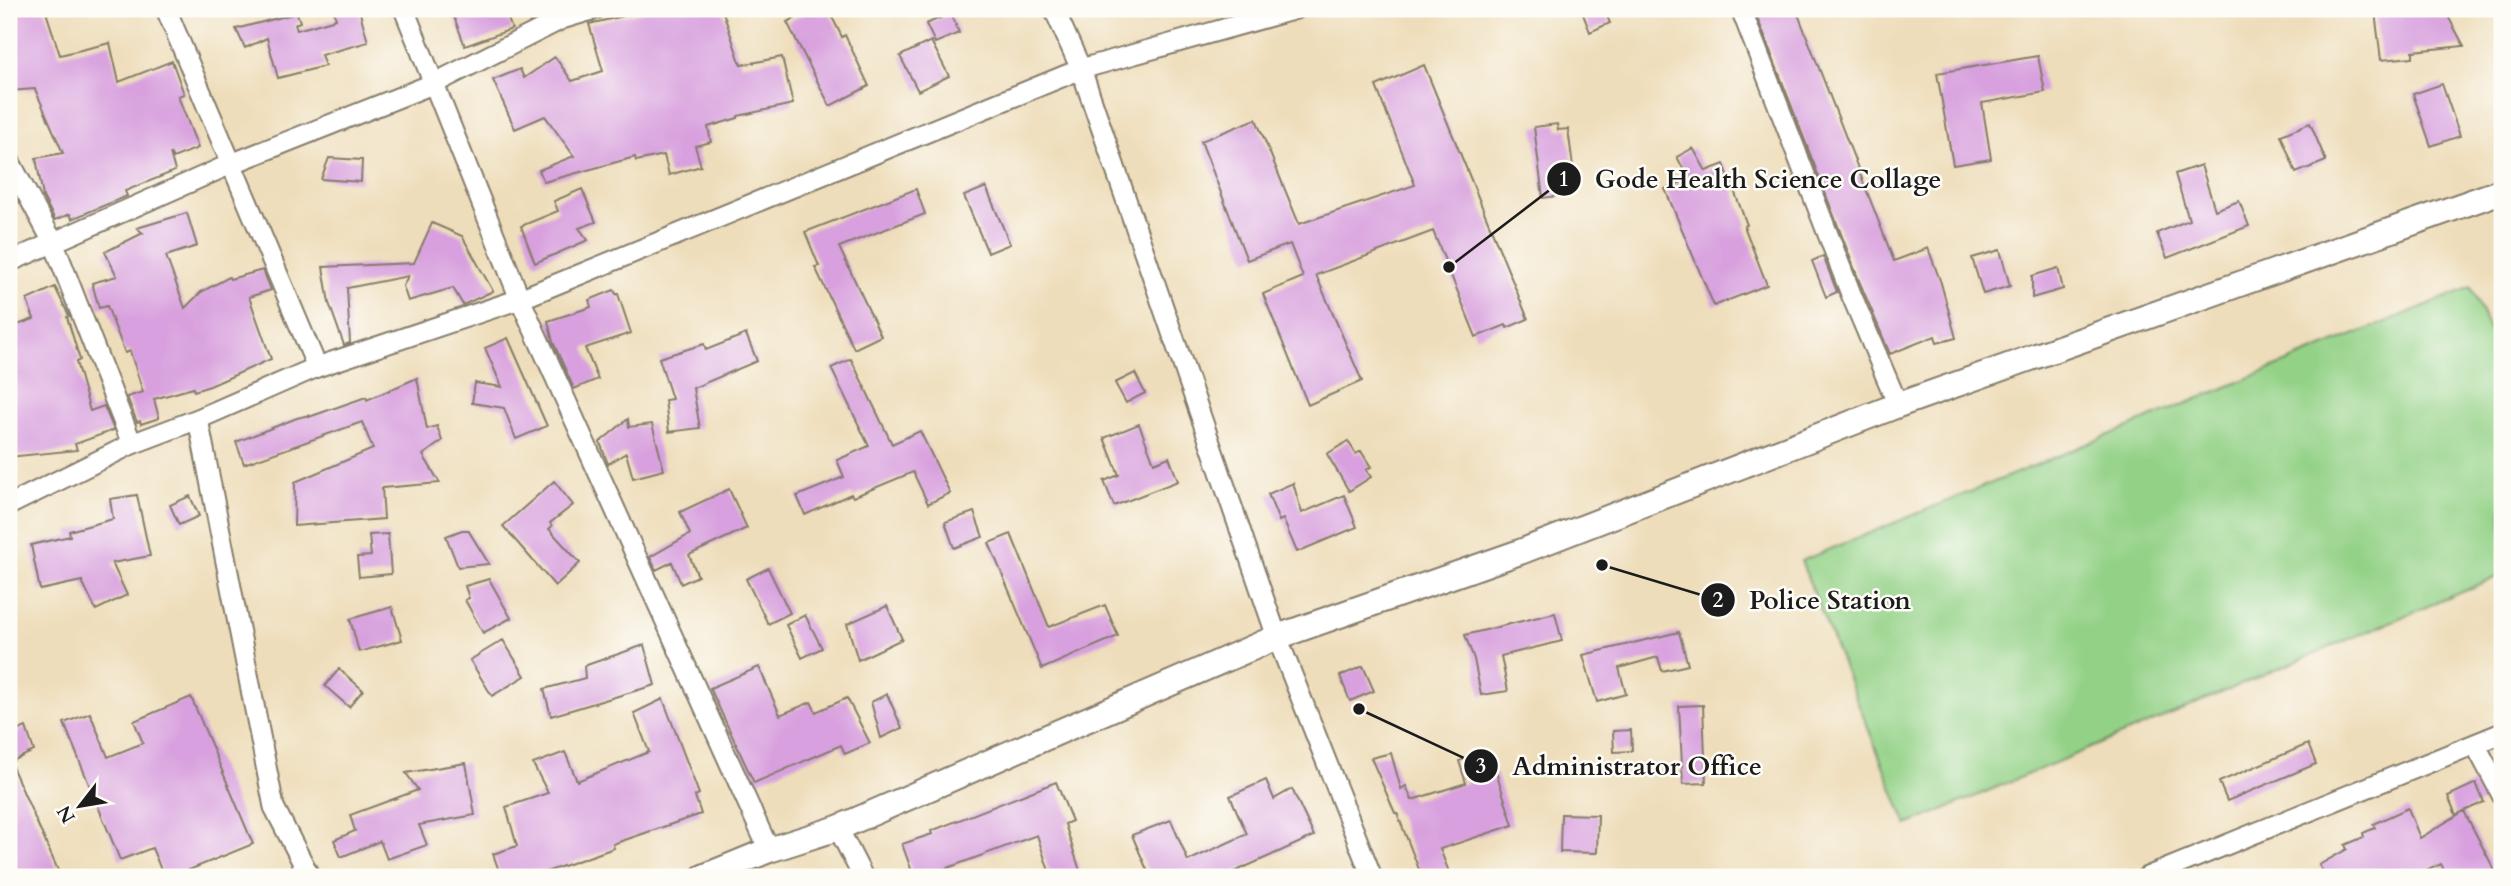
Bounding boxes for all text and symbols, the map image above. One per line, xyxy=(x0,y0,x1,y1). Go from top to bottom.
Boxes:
callout: Gode Health Science Collage xyxy=(1546,155,1956,202)
text: Gode Health Science Collage xyxy=(1595,162,1941,197)
text: 1 xyxy=(1559,165,1569,194)
callout: Police Station xyxy=(1700,576,1925,623)
text: Police Station xyxy=(1749,583,1911,618)
text: 2 xyxy=(1713,586,1724,615)
callout: Administrator Office xyxy=(1463,742,1776,789)
text: Administrator Office xyxy=(1512,749,1762,784)
text: 3 xyxy=(1476,752,1486,781)
north arrow xyxy=(46,770,116,840)
text: N xyxy=(51,800,82,828)

